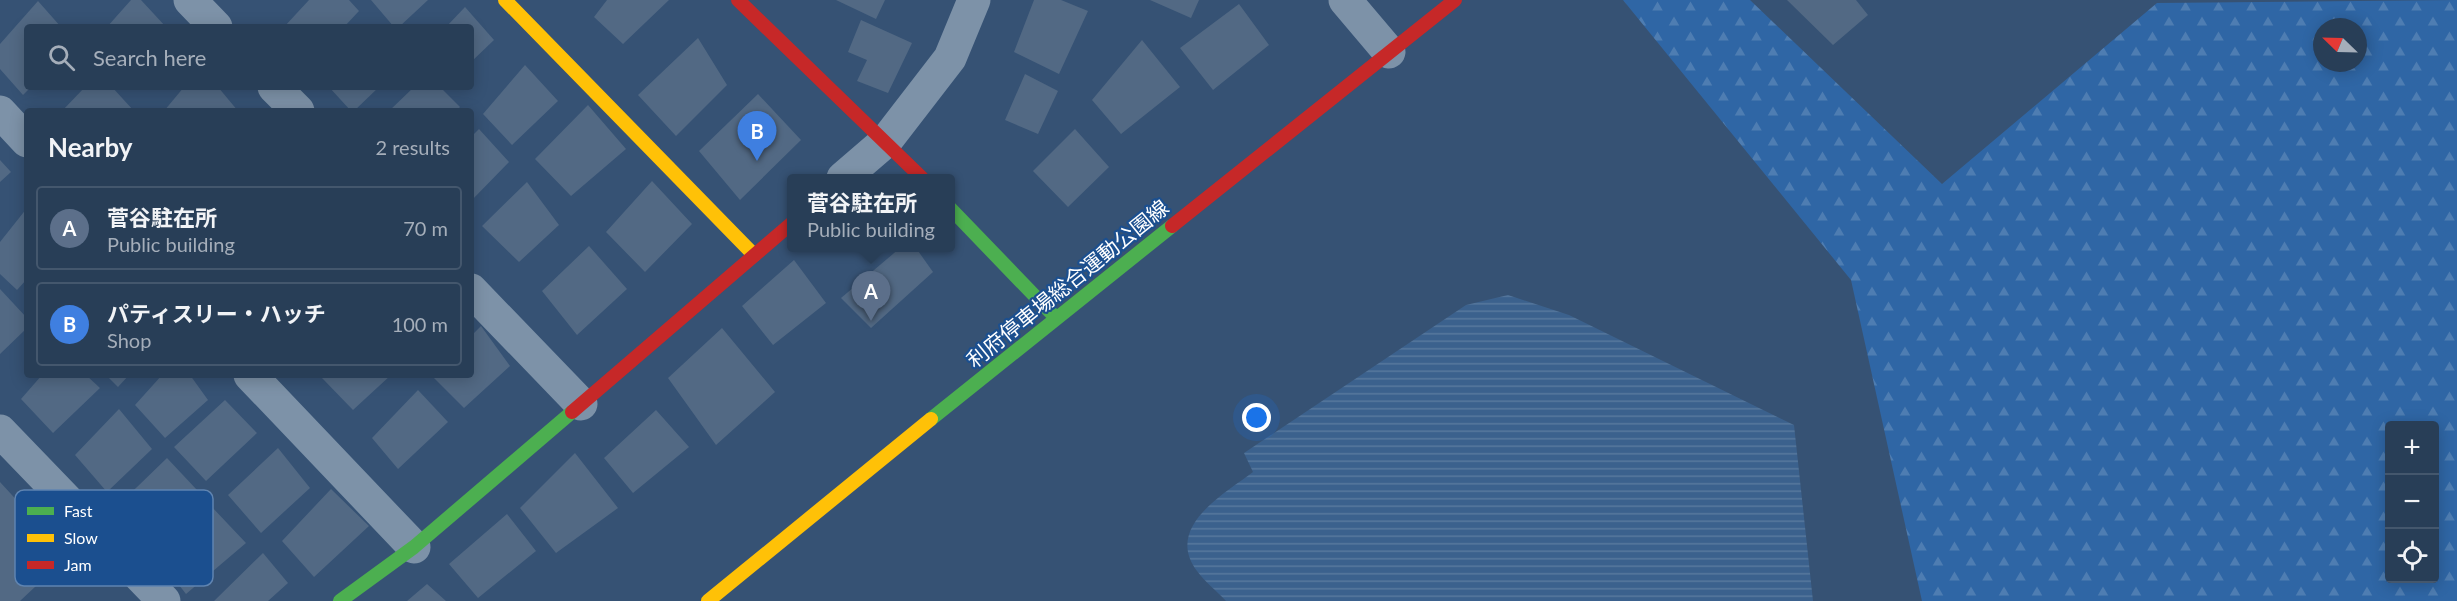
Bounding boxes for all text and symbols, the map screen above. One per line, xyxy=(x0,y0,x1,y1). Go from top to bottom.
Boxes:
north arrow xyxy=(2313,18,2367,72)
search box xyxy=(24,24,474,90)
icon: search xyxy=(45,41,78,74)
text: Search here xyxy=(93,44,206,71)
pin: B xyxy=(738,112,777,161)
text: Nearby xyxy=(48,131,133,163)
text: 2 results xyxy=(375,135,450,159)
popup xyxy=(787,174,955,252)
text: 菅谷駐在所 xyxy=(807,189,917,216)
street label: 利府停車場総合運動公園線 xyxy=(961,194,1173,372)
text: 菅谷駐在所 xyxy=(107,204,217,231)
text: A xyxy=(63,216,76,240)
text: 70 m xyxy=(403,216,448,240)
text: Public building xyxy=(807,217,935,241)
text: Public building xyxy=(107,232,235,256)
pin: A xyxy=(852,272,890,321)
text: パティスリー・ハッチ xyxy=(107,300,326,327)
text: B xyxy=(63,312,76,336)
text: 100 m xyxy=(392,312,448,336)
text: Shop xyxy=(107,328,151,352)
your location xyxy=(1242,403,1271,432)
map controls xyxy=(2385,421,2439,583)
button: + xyxy=(2385,421,2439,475)
button: − xyxy=(2385,475,2439,529)
legend xyxy=(15,490,213,586)
text: Fast xyxy=(64,501,93,520)
text: Slow xyxy=(64,528,98,547)
button: locate xyxy=(2385,529,2439,583)
text: Jam xyxy=(64,555,92,574)

